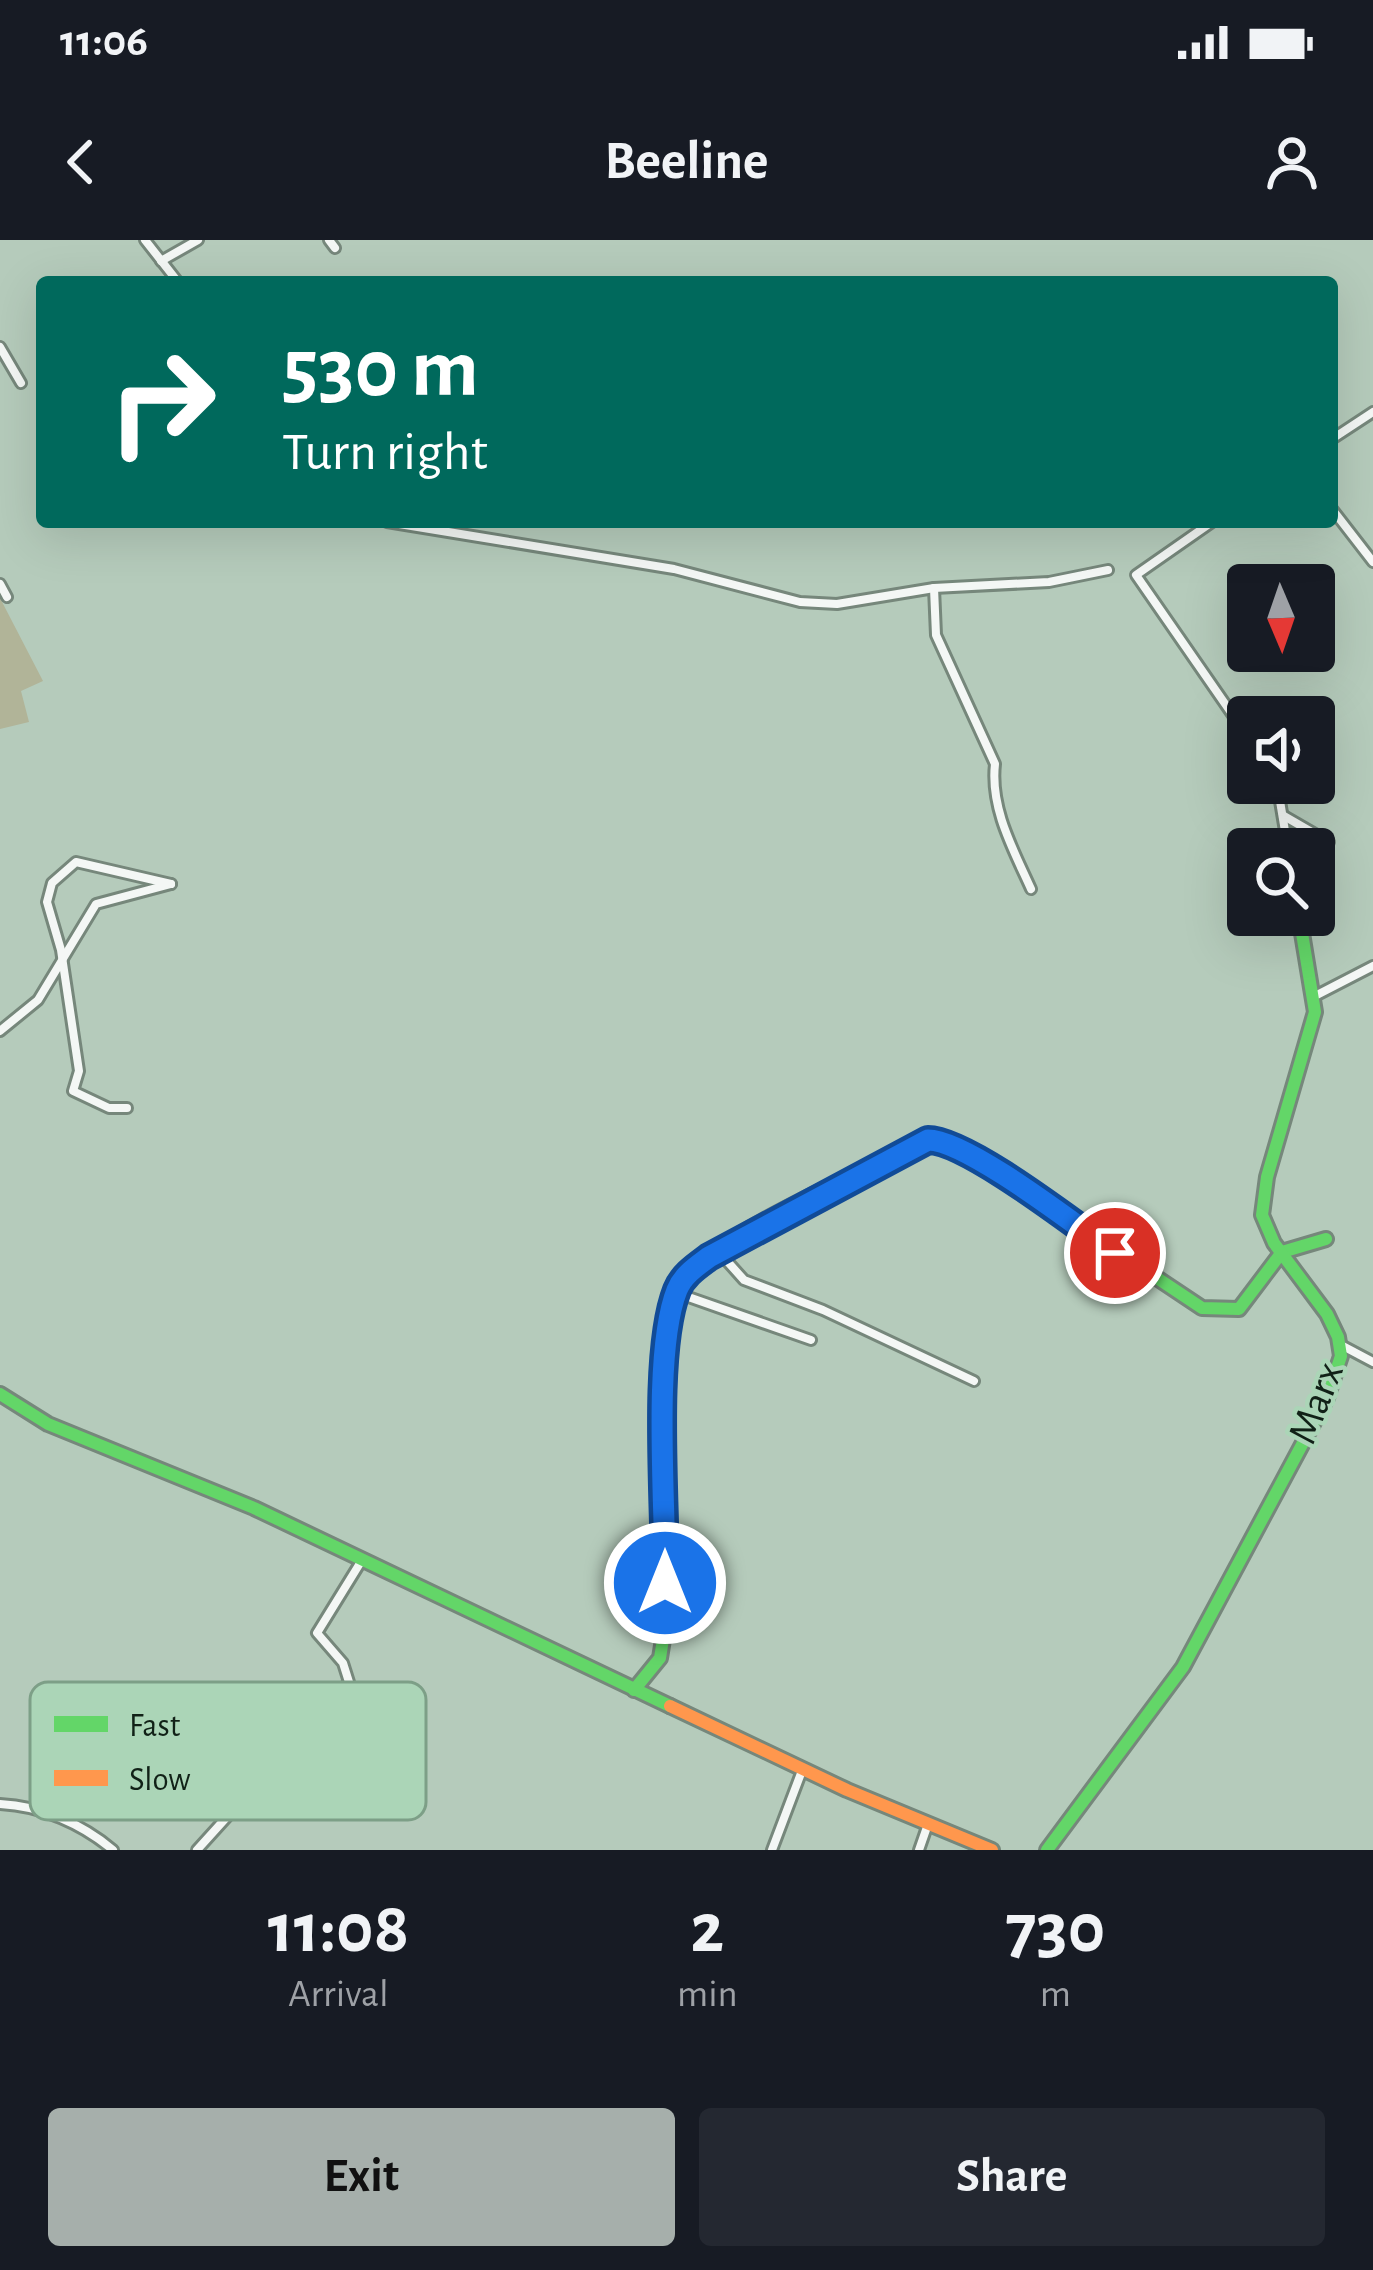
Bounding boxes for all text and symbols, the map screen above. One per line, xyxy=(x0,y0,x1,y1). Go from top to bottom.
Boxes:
text: 11:06 xyxy=(60,19,148,64)
icon: back xyxy=(48,129,114,195)
icon: person xyxy=(1259,129,1325,195)
text: Beeline xyxy=(604,135,769,189)
icon: right xyxy=(84,324,240,480)
text: 530 m xyxy=(282,328,479,412)
text: Turn right xyxy=(282,426,488,480)
north arrow xyxy=(1227,564,1335,672)
map controls xyxy=(1227,564,1335,936)
button: sound xyxy=(1227,696,1335,804)
button: search xyxy=(1227,828,1335,936)
pin xyxy=(1064,1202,1166,1304)
icon: arrive xyxy=(1082,1220,1148,1286)
street label: Marx xyxy=(1281,1356,1351,1450)
position arrow xyxy=(602,1520,728,1646)
legend xyxy=(30,1682,426,1820)
text: Fast xyxy=(129,1710,181,1743)
text: Slow xyxy=(129,1764,190,1797)
text: 11:08 xyxy=(268,1893,409,1965)
text: 2 xyxy=(690,1893,724,1965)
text: 730 xyxy=(1006,1893,1105,1965)
text: Arrival xyxy=(288,1975,389,2014)
text: min xyxy=(677,1975,738,2014)
text: m xyxy=(1040,1975,1071,2014)
button: Exit xyxy=(48,2108,675,2246)
button: Share xyxy=(699,2108,1325,2246)

